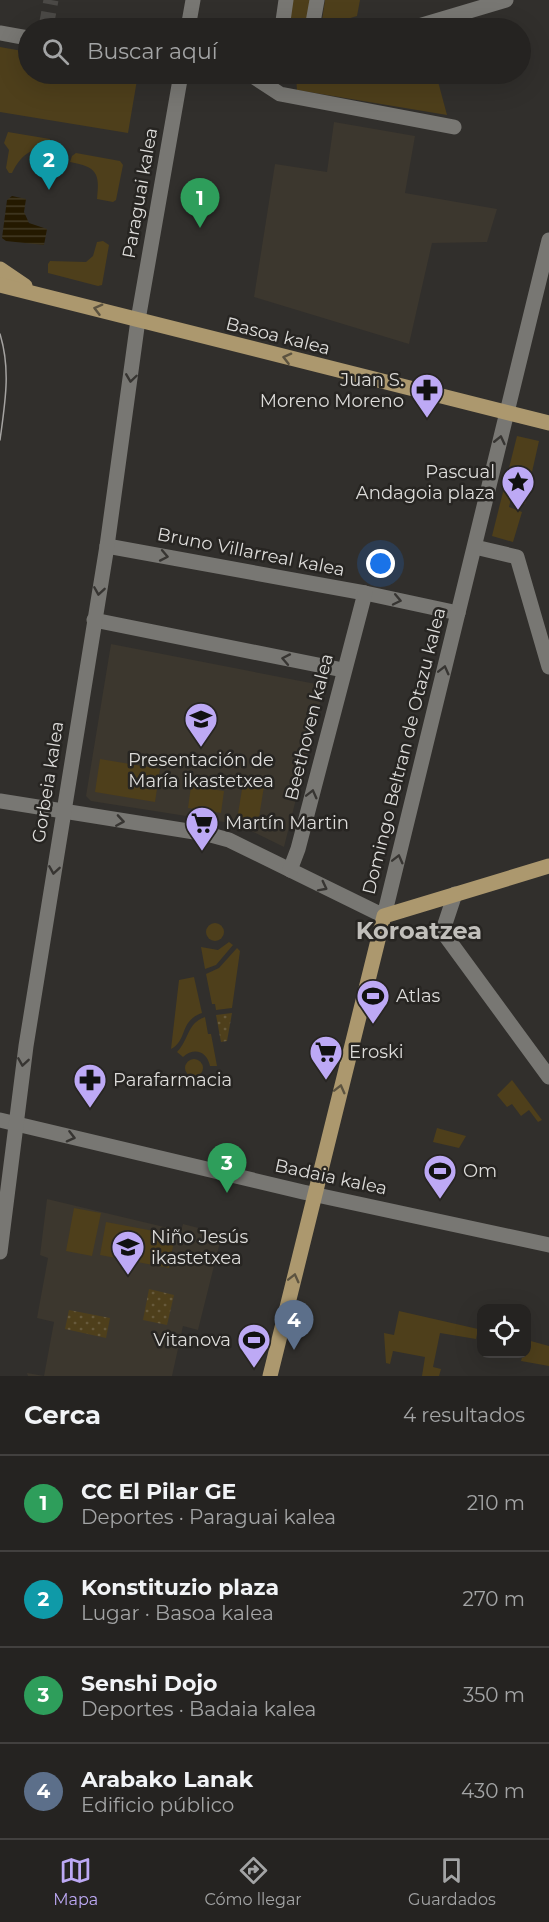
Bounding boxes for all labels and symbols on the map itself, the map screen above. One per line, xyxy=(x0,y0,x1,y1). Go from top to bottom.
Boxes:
street label: Paraguai kalea xyxy=(118,126,162,260)
pin: 2 xyxy=(29,140,68,190)
pin: 1 xyxy=(180,178,220,228)
one-way arrow xyxy=(93,304,103,317)
street label: Basoa kalea xyxy=(224,312,332,360)
one-way arrow xyxy=(282,352,292,365)
place label: Juan S. Moreno Moreno xyxy=(260,369,404,412)
pharmacy icon: Juan S. Moreno Moreno xyxy=(409,372,445,419)
one-way arrow xyxy=(126,373,138,382)
one-way arrow xyxy=(493,435,506,445)
place label: Pascual Andagoia plaza xyxy=(356,461,495,504)
place icon: Pascual Andagoia plaza xyxy=(500,464,536,511)
street label: Bruno Villarreal kalea xyxy=(155,523,347,581)
one-way arrow xyxy=(160,549,169,561)
your location xyxy=(366,549,395,578)
one-way arrow xyxy=(93,586,106,596)
one-way arrow xyxy=(392,592,402,605)
street label: Domingo Beltran de Otazu kalea xyxy=(358,605,450,897)
street label: Beethoven kalea xyxy=(280,651,338,803)
one-way arrow xyxy=(281,653,291,666)
one-way arrow xyxy=(437,665,450,675)
school or university icon: Presentación de María ikastetxea xyxy=(183,701,219,748)
street label: Gorbeia kalea xyxy=(28,720,68,844)
place label: Presentación de María ikastetxea xyxy=(128,749,274,792)
one-way arrow xyxy=(305,789,317,799)
supermarket icon: Martín Martin xyxy=(184,805,220,852)
place label: Martín Martin xyxy=(225,812,349,834)
one-way arrow xyxy=(116,814,125,826)
one-way arrow xyxy=(390,855,403,865)
one-way arrow xyxy=(48,865,60,874)
one-way arrow xyxy=(317,880,328,891)
district label: Koroatzea xyxy=(356,916,482,945)
sports icon: Atlas xyxy=(355,978,391,1025)
place label: Atlas xyxy=(396,985,441,1007)
supermarket icon: Eroski xyxy=(308,1034,344,1081)
place label: Eroski xyxy=(349,1041,404,1063)
one-way arrow xyxy=(18,1058,30,1067)
pharmacy icon: Parafarmacia xyxy=(72,1062,108,1109)
place label: Parafarmacia xyxy=(113,1069,232,1091)
one-way arrow xyxy=(333,1084,346,1094)
one-way arrow xyxy=(66,1130,76,1143)
pin: 3 xyxy=(208,1144,246,1193)
sports icon: Om xyxy=(422,1153,458,1200)
street label: Badaia kalea xyxy=(273,1154,389,1200)
place label: Om xyxy=(463,1160,497,1182)
place label: Niño Jesús ikastetxea xyxy=(151,1226,248,1269)
school or university icon: Niño Jesús ikastetxea xyxy=(110,1229,146,1276)
one-way arrow xyxy=(287,1274,299,1284)
pin: 4 xyxy=(274,1300,314,1350)
sports icon: Vitanova xyxy=(236,1322,272,1369)
place label: Vitanova xyxy=(153,1329,231,1351)

